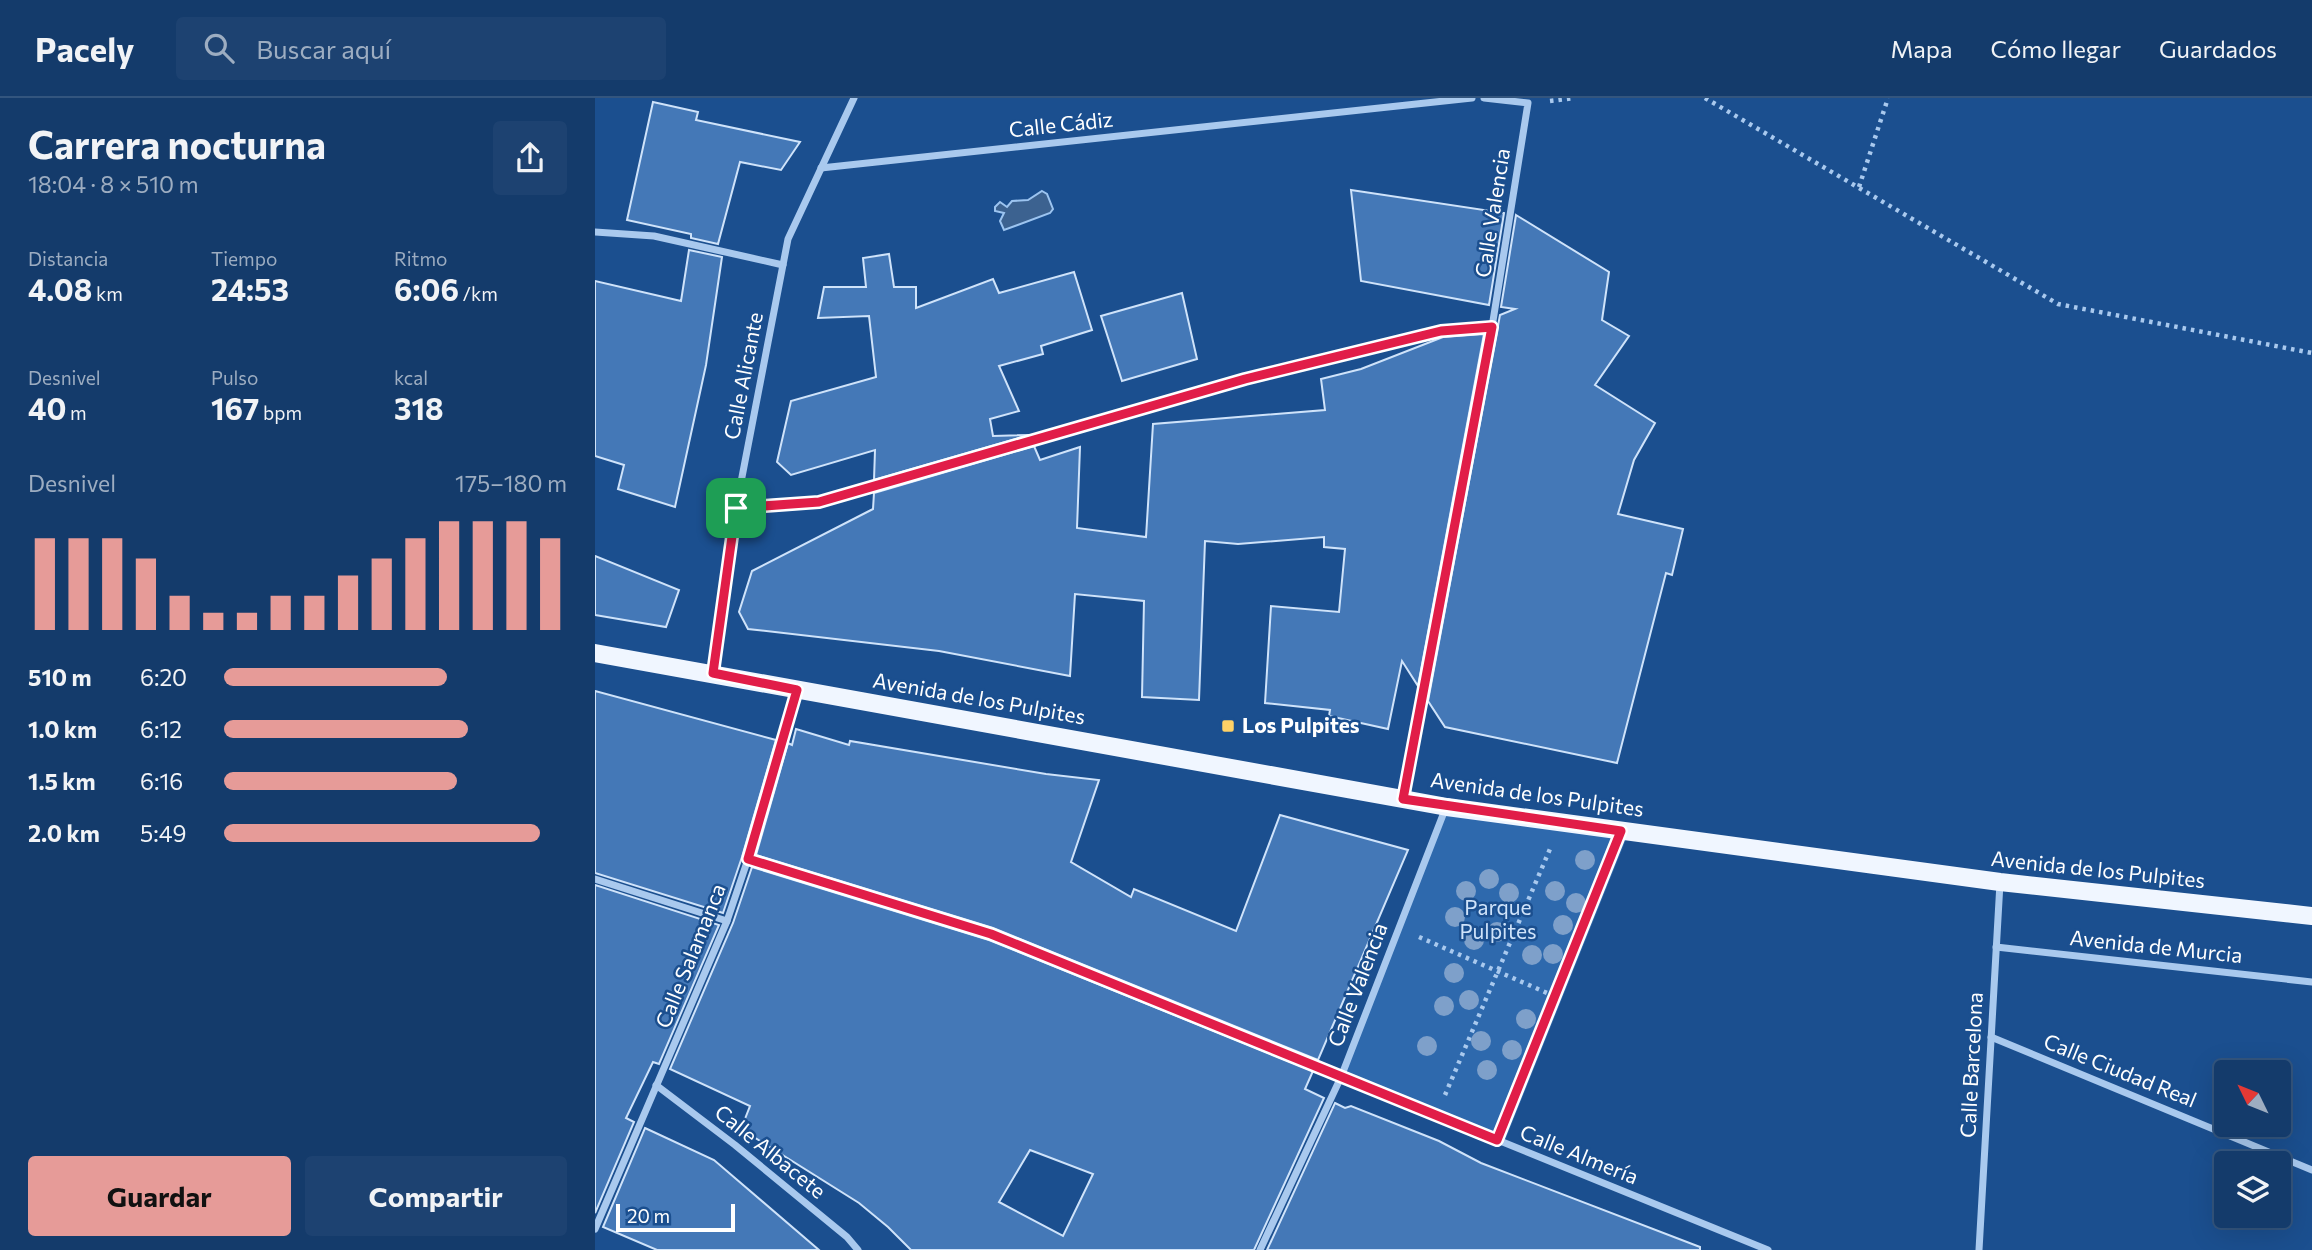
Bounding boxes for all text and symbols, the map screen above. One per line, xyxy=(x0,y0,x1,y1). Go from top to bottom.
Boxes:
search box xyxy=(176,17,666,80)
text: Pacely xyxy=(35,28,134,69)
icon: search xyxy=(200,29,238,67)
text: Buscar aquí xyxy=(256,33,391,64)
text: Mapa xyxy=(1890,34,1953,63)
text: Cómo llegar xyxy=(1991,34,2121,63)
text: Guardados xyxy=(2159,34,2277,63)
street label: Calle Cádiz xyxy=(1008,106,1114,141)
text: Carrera nocturna xyxy=(28,120,326,167)
button: share xyxy=(493,121,567,195)
street label: Calle Valencia xyxy=(1469,146,1514,279)
text: 18:04 · 8 × 510 m xyxy=(28,170,199,198)
text: Distancia xyxy=(28,247,108,270)
text: Tiempo xyxy=(211,247,277,270)
text: Ritmo xyxy=(394,247,447,270)
text: 4.08 xyxy=(28,270,92,307)
text: 24:53 xyxy=(211,270,289,307)
text: 6:06 xyxy=(394,270,459,307)
text: km xyxy=(92,282,123,305)
text: /km xyxy=(459,282,498,305)
street label: Calle Alicante xyxy=(718,310,767,442)
text: Desnivel xyxy=(28,366,101,389)
text: Pulso xyxy=(211,366,258,389)
text: kcal xyxy=(394,366,428,389)
text: 40 xyxy=(28,389,66,426)
text: 167 xyxy=(211,389,259,426)
text: 318 xyxy=(394,389,444,426)
text: m xyxy=(66,401,87,424)
text: bpm xyxy=(259,401,302,424)
text: Desnivel xyxy=(28,469,116,497)
text: 175–180 m xyxy=(455,469,567,497)
pin xyxy=(706,478,766,538)
icon: arrive xyxy=(717,489,755,527)
text: 510 m xyxy=(28,663,92,691)
text: 6:20 xyxy=(140,663,187,691)
street label: Avenida de los Pulpites xyxy=(871,667,1087,729)
place label: Los Pulpites xyxy=(1242,712,1360,737)
text: 1.0 km xyxy=(28,715,97,743)
text: 6:12 xyxy=(140,715,182,743)
marker: Los Pulpites xyxy=(1220,718,1236,734)
street label: Avenida de los Pulpites xyxy=(1429,766,1646,821)
text: 1.5 km xyxy=(28,767,96,795)
text: 6:16 xyxy=(140,767,183,795)
text: 2.0 km xyxy=(28,819,100,847)
text: 5:49 xyxy=(140,819,186,847)
street label: Avenida de los Pulpites xyxy=(1990,845,2207,892)
street label: Calle Salamanca xyxy=(649,880,730,1031)
park label: Parque Pulpites xyxy=(1459,894,1537,943)
street label: Calle Valencia xyxy=(1322,919,1392,1050)
street label: Avenida de Murcia xyxy=(2069,924,2244,967)
street label: Calle Barcelona xyxy=(1954,991,1987,1139)
street label: Calle Ciudad Real xyxy=(2040,1028,2201,1112)
north arrow xyxy=(2214,1060,2291,1138)
map controls xyxy=(2214,1060,2291,1228)
street label: Calle Albacete xyxy=(711,1099,831,1203)
street label: Calle Almería xyxy=(1517,1119,1642,1189)
button: layers xyxy=(2214,1151,2291,1228)
button: Guardar xyxy=(28,1156,291,1236)
button: Compartir xyxy=(305,1156,567,1236)
scale bar xyxy=(616,1201,735,1233)
text: 20 m xyxy=(627,1204,670,1227)

